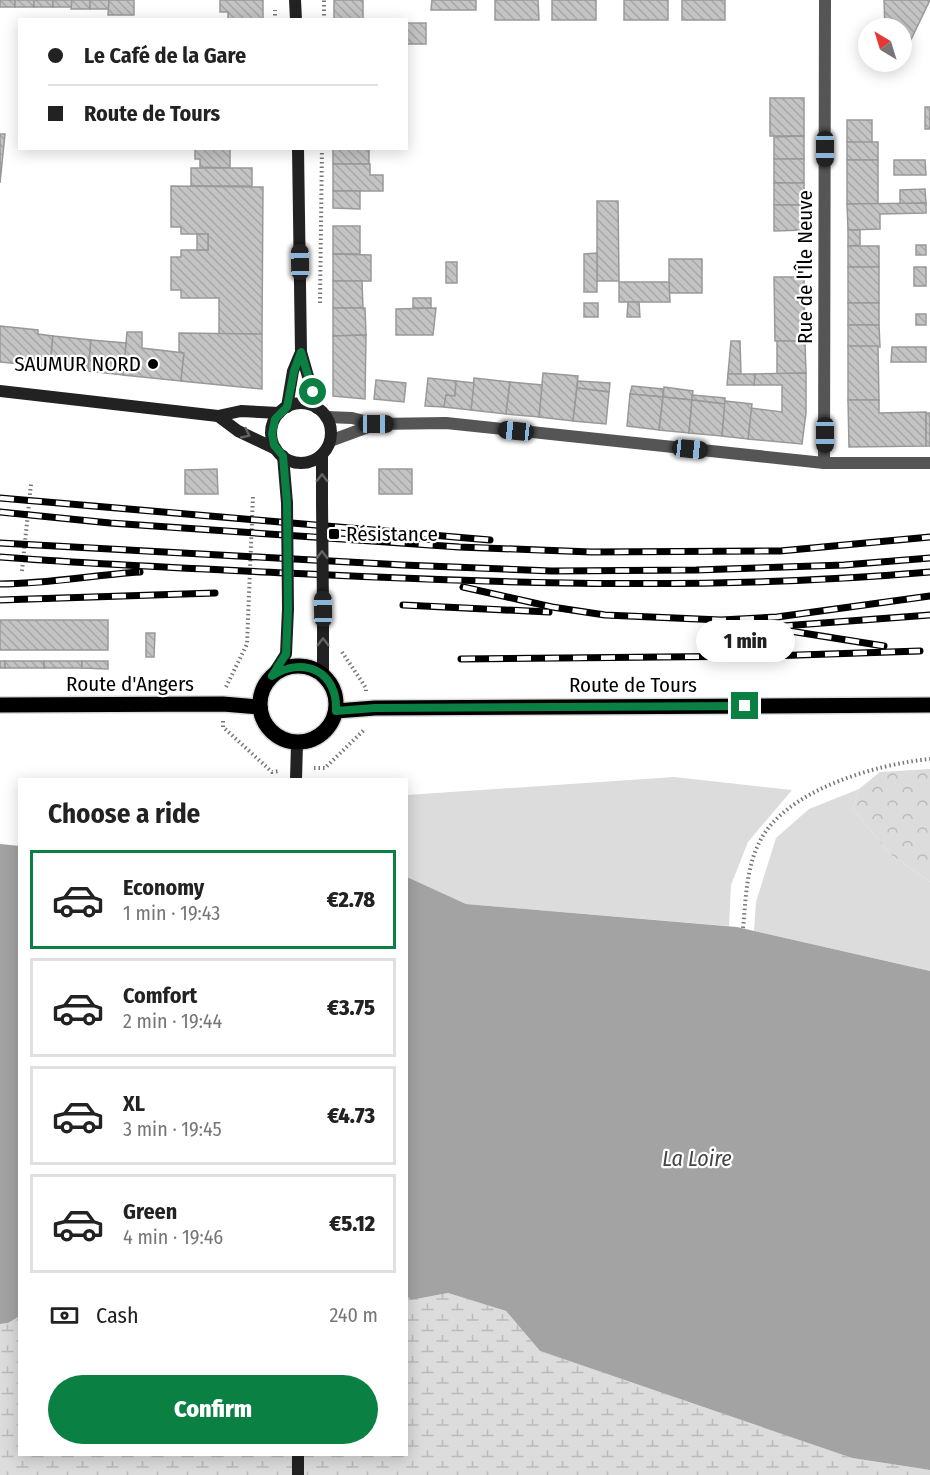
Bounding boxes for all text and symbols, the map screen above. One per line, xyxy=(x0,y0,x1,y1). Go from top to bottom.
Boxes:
north arrow xyxy=(858,18,912,72)
map controls xyxy=(858,18,912,72)
text: Le Café de la Gare xyxy=(84,42,246,69)
text: Route de Tours xyxy=(84,100,220,127)
car xyxy=(816,131,834,167)
street label: Rue de l'Île Neuve xyxy=(792,190,818,344)
car xyxy=(291,244,309,280)
place label: SAUMUR NORD xyxy=(14,351,141,377)
marker: SAUMUR NORD xyxy=(146,357,160,371)
route start xyxy=(299,378,326,405)
car xyxy=(358,415,394,433)
car xyxy=(816,417,834,453)
car xyxy=(497,420,535,442)
one-way arrow xyxy=(240,427,251,439)
car xyxy=(671,438,709,460)
one-way arrow xyxy=(316,474,328,483)
place label: Résistance xyxy=(346,521,438,547)
marker: Résistance xyxy=(327,527,341,541)
one-way arrow xyxy=(316,551,328,560)
car xyxy=(314,591,332,627)
callout: 1 min xyxy=(696,619,795,661)
text: 1 min xyxy=(724,629,767,653)
one-way arrow xyxy=(317,638,329,647)
street label: Route d'Angers xyxy=(66,671,194,697)
street label: Route de Tours xyxy=(569,672,697,698)
route end xyxy=(731,692,758,719)
text: Choose a ride xyxy=(48,798,200,830)
icon: car xyxy=(51,873,105,927)
text: Economy xyxy=(123,874,204,901)
text: €2.78 xyxy=(327,886,375,913)
text: 1 min · 19:43 xyxy=(123,901,220,925)
icon: car xyxy=(51,981,105,1035)
text: Comfort xyxy=(123,982,197,1009)
text: €3.75 xyxy=(327,994,375,1021)
text: 2 min · 19:44 xyxy=(123,1009,222,1033)
icon: car xyxy=(51,1089,105,1143)
text: XL xyxy=(123,1090,145,1117)
text: €4.73 xyxy=(327,1102,375,1129)
text: 3 min · 19:45 xyxy=(123,1117,222,1141)
water label: La Loire xyxy=(662,1145,732,1172)
icon: car xyxy=(51,1197,105,1251)
text: Green xyxy=(123,1198,177,1225)
text: €5.12 xyxy=(329,1210,375,1237)
text: 4 min · 19:46 xyxy=(123,1225,223,1249)
icon: cash xyxy=(48,1299,81,1332)
text: Cash xyxy=(96,1302,139,1329)
text: 240 m xyxy=(329,1303,378,1327)
button: Confirm xyxy=(48,1375,378,1444)

